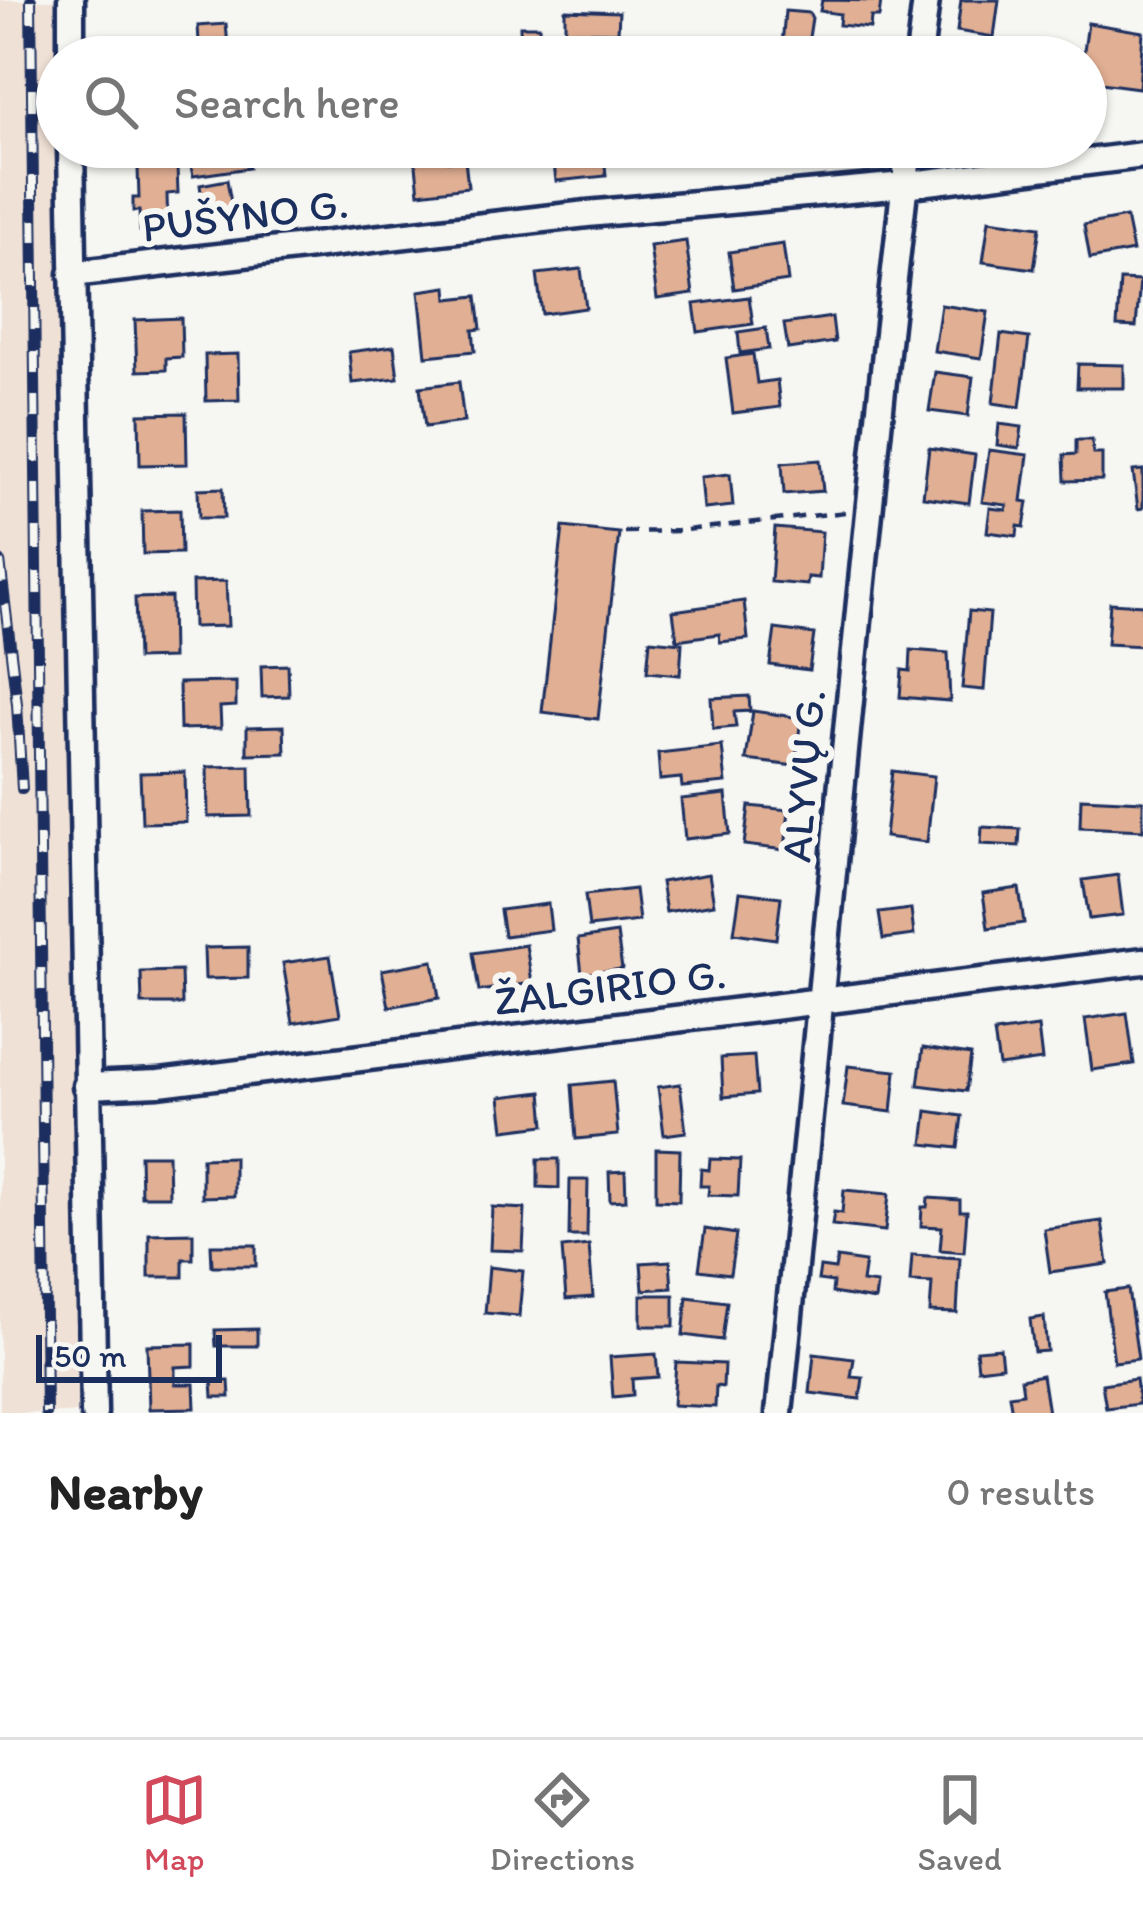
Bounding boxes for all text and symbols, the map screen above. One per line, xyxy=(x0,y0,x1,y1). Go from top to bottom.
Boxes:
search box xyxy=(36,36,1107,168)
icon: search xyxy=(78,69,144,135)
text: Search here xyxy=(174,75,400,129)
street label: PUŠYNO G. xyxy=(139,177,351,253)
street label: ALYVŲ G. xyxy=(770,687,836,865)
street label: ŽALGIRIO G. xyxy=(491,948,729,1026)
scale bar xyxy=(36,1329,222,1382)
text: 50 m xyxy=(54,1336,127,1375)
text: Nearby xyxy=(48,1461,203,1522)
text: 0 results xyxy=(946,1468,1095,1515)
tab: Map xyxy=(141,1767,207,1878)
tab: Directions xyxy=(490,1767,635,1878)
tab: Saved xyxy=(918,1767,1002,1878)

